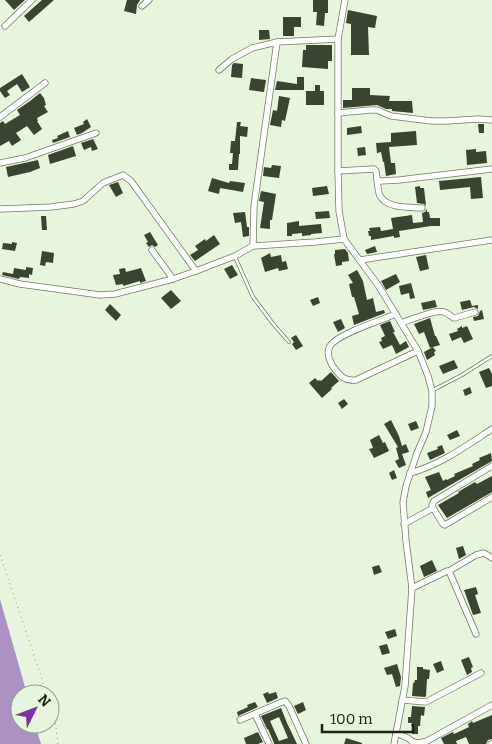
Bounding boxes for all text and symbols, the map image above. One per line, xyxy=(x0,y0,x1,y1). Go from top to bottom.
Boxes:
north arrow xyxy=(10,684,60,734)
text: N xyxy=(34,691,54,710)
scale bar xyxy=(322,702,413,734)
text: 100 m xyxy=(330,710,373,728)

